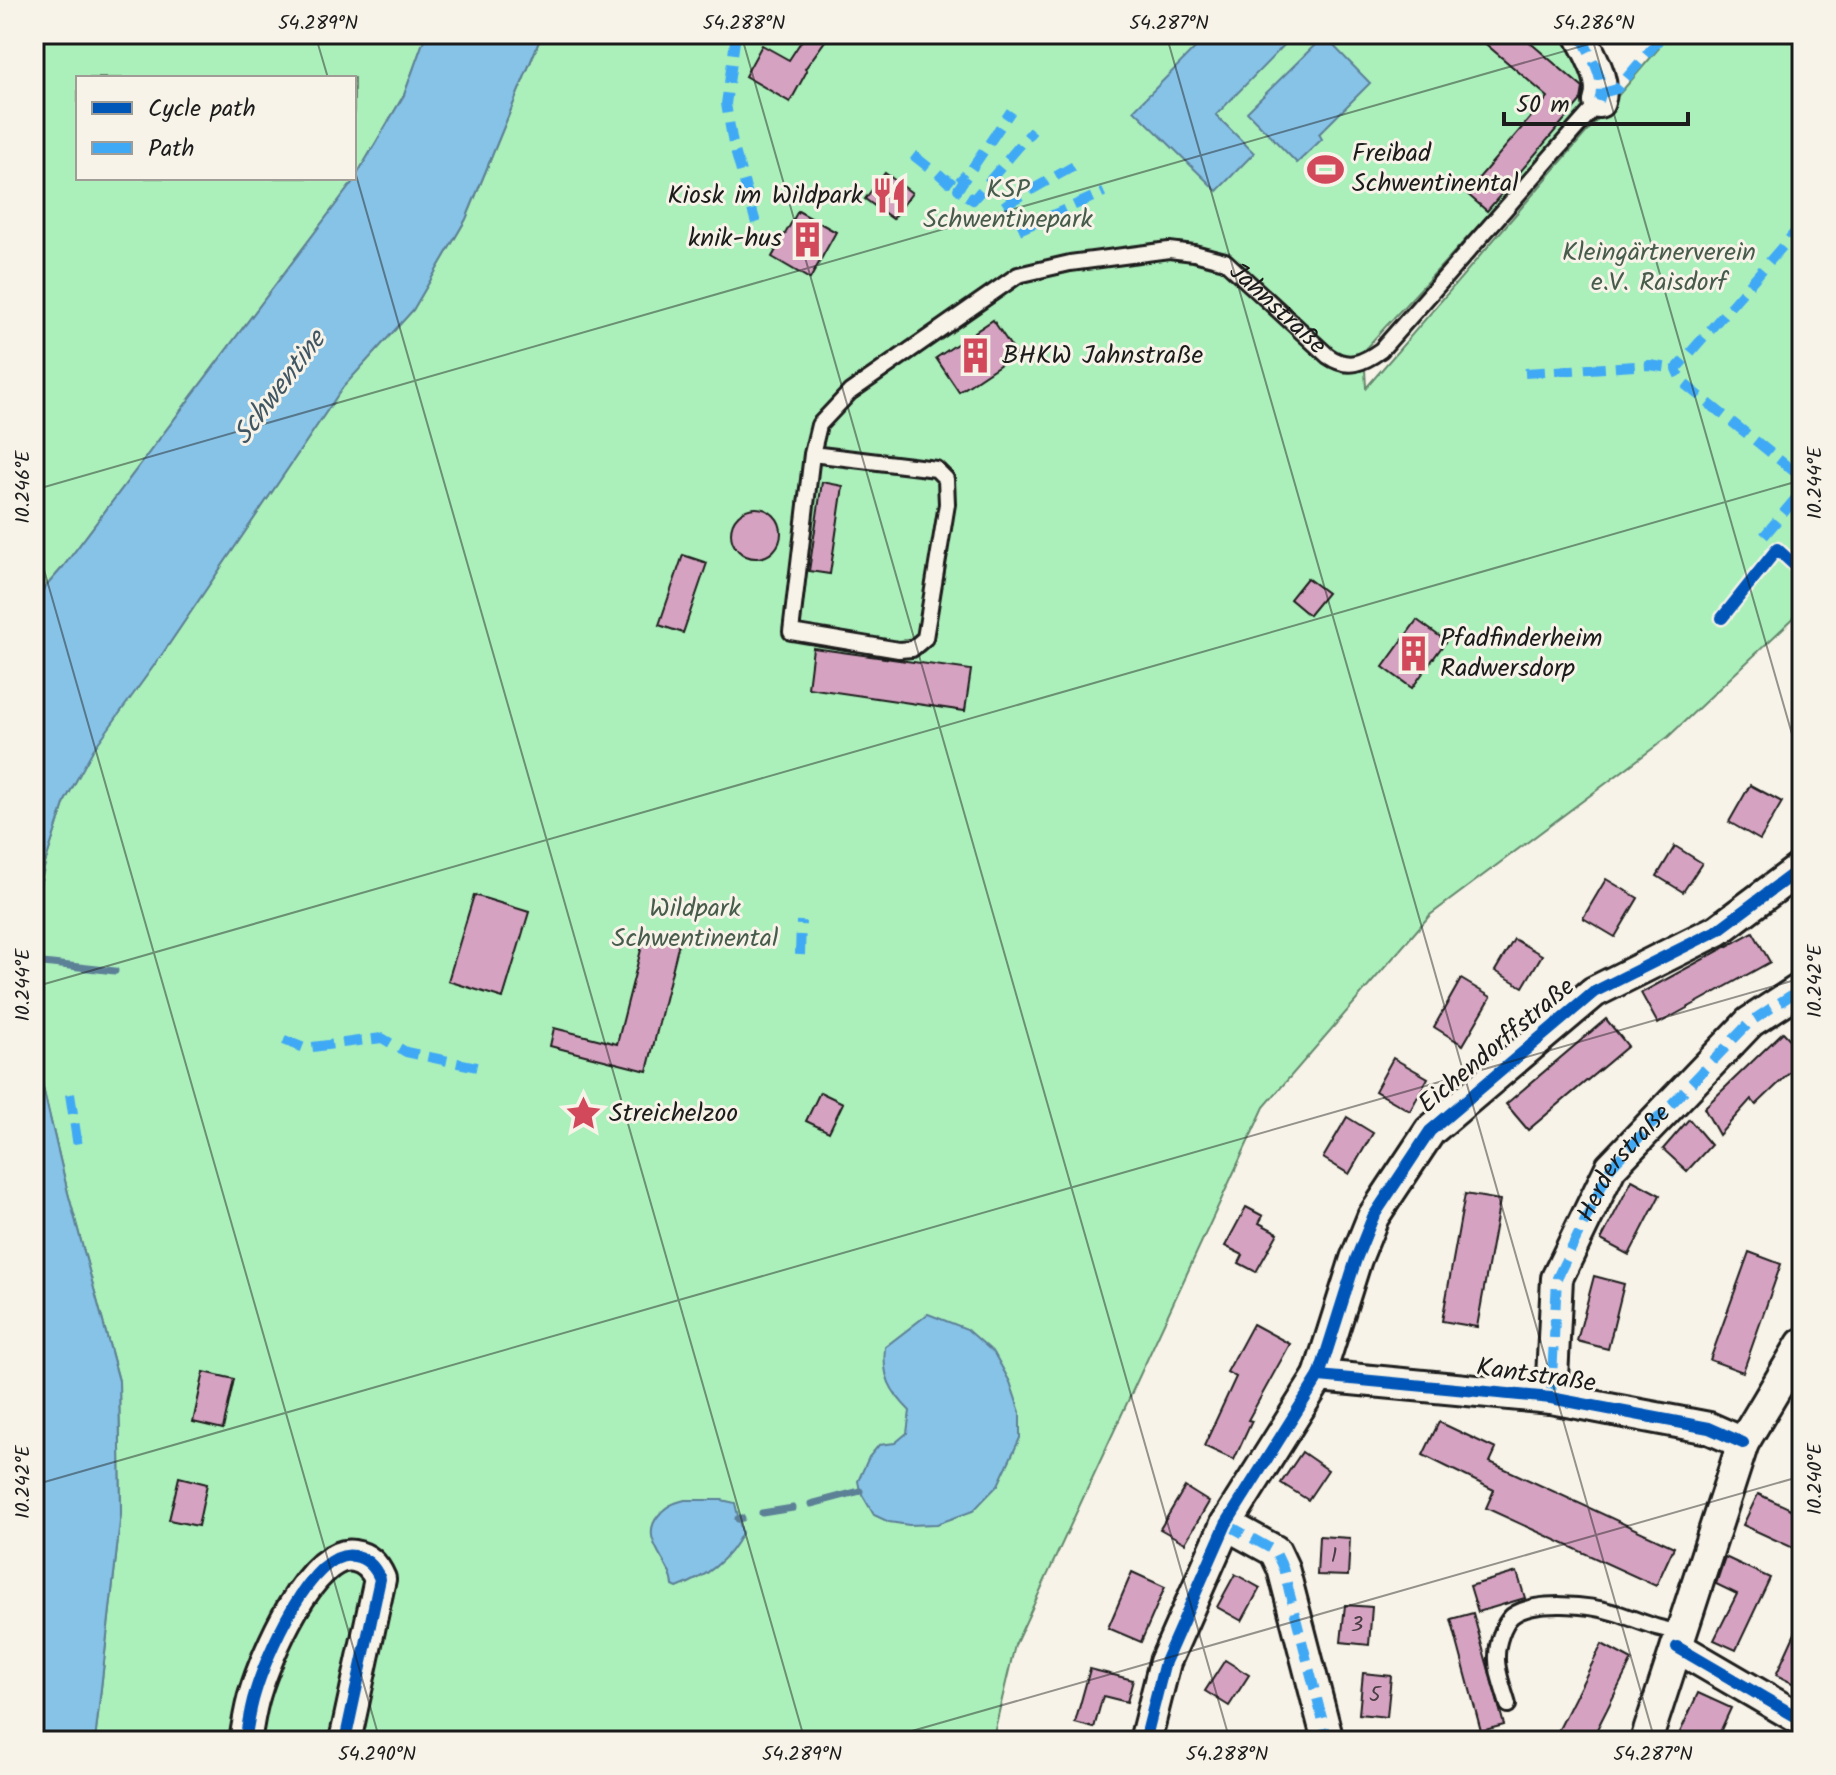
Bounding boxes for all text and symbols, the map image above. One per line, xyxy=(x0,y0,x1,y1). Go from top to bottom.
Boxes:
text: 54.289°N xyxy=(278,8,358,40)
text: 54.288°N xyxy=(703,8,785,40)
text: 54.287°N xyxy=(1129,8,1209,40)
text: 54.286°N xyxy=(1553,8,1635,40)
legend xyxy=(76,76,356,180)
scale bar xyxy=(1504,76,1688,126)
text: 50 m xyxy=(1516,86,1570,125)
text: Cycle path xyxy=(148,90,256,129)
text: Path xyxy=(148,130,194,169)
place label: Freibad Schwentinental xyxy=(1352,133,1519,205)
sports icon: Freibad Schwentinental xyxy=(1307,150,1345,188)
park label: KSP Schwentinepark xyxy=(923,169,1094,241)
place label: Kiosk im Wildpark xyxy=(667,175,864,217)
restaurant icon: Kiosk im Wildpark xyxy=(870,177,908,215)
place label: knik-hus xyxy=(688,218,782,260)
building icon: knik-hus xyxy=(789,220,827,258)
park label: Kleingärtnerverein e.V. Raisdorf xyxy=(1562,232,1756,304)
street label: Jahnstraße xyxy=(1219,253,1336,366)
water label: Schwentine xyxy=(222,319,340,455)
place label: BHKW Jahnstraße xyxy=(1002,335,1203,377)
building icon: BHKW Jahnstraße xyxy=(957,337,995,375)
text: 10.244°E xyxy=(1800,445,1832,520)
text: 10.246°E xyxy=(8,449,40,524)
place label: Pfadfinderheim Radwersdorp xyxy=(1440,618,1602,690)
building icon: Pfadfinderheim Radwersdorp xyxy=(1395,635,1433,673)
park label: Wildpark Schwentinental xyxy=(612,888,778,960)
text: 10.242°E xyxy=(1800,943,1832,1018)
text: 10.244°E xyxy=(8,947,40,1022)
street label: Eichendorffstraße xyxy=(1409,967,1585,1125)
place label: Streichelzoo xyxy=(609,1093,738,1135)
street label: Herderstraße xyxy=(1566,1094,1682,1230)
place icon: Streichelzoo xyxy=(564,1095,602,1133)
street label: Kantstraße xyxy=(1473,1347,1599,1405)
text: 10.240°E xyxy=(1800,1442,1832,1515)
text: 10.242°E xyxy=(8,1444,40,1519)
house number: 1 xyxy=(1331,1539,1337,1574)
house number: 3 xyxy=(1351,1608,1363,1643)
house number: 5 xyxy=(1369,1678,1382,1713)
text: 54.290°N xyxy=(338,1739,416,1771)
text: 54.289°N xyxy=(762,1739,842,1771)
text: 54.288°N xyxy=(1186,1739,1268,1771)
text: 54.287°N xyxy=(1613,1739,1693,1771)

